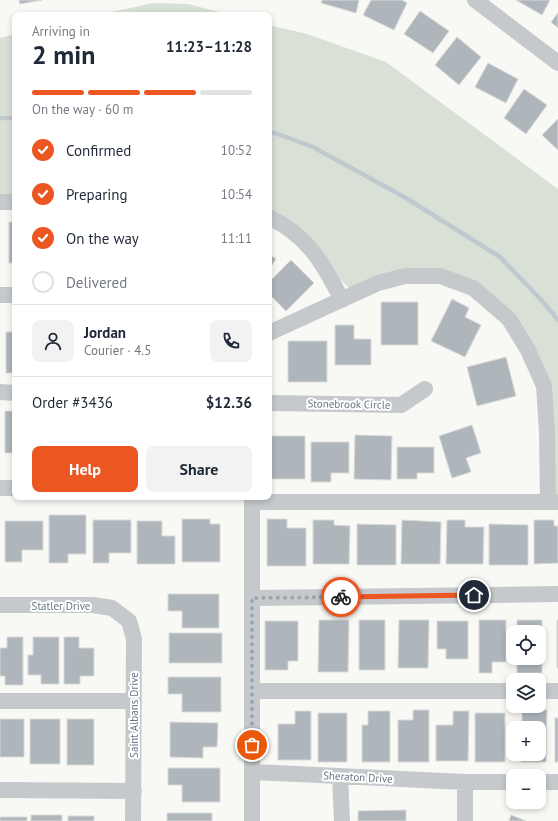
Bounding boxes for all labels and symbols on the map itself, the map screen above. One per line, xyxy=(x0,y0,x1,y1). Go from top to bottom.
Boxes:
street label: Stonebrook Circle xyxy=(307,396,391,412)
courier xyxy=(321,577,361,617)
pin xyxy=(457,578,491,612)
street label: Statler Drive xyxy=(32,599,91,613)
street label: Saint Albans Drive xyxy=(127,672,141,758)
pin xyxy=(235,728,269,762)
street label: Sheraton Drive xyxy=(323,768,394,786)

